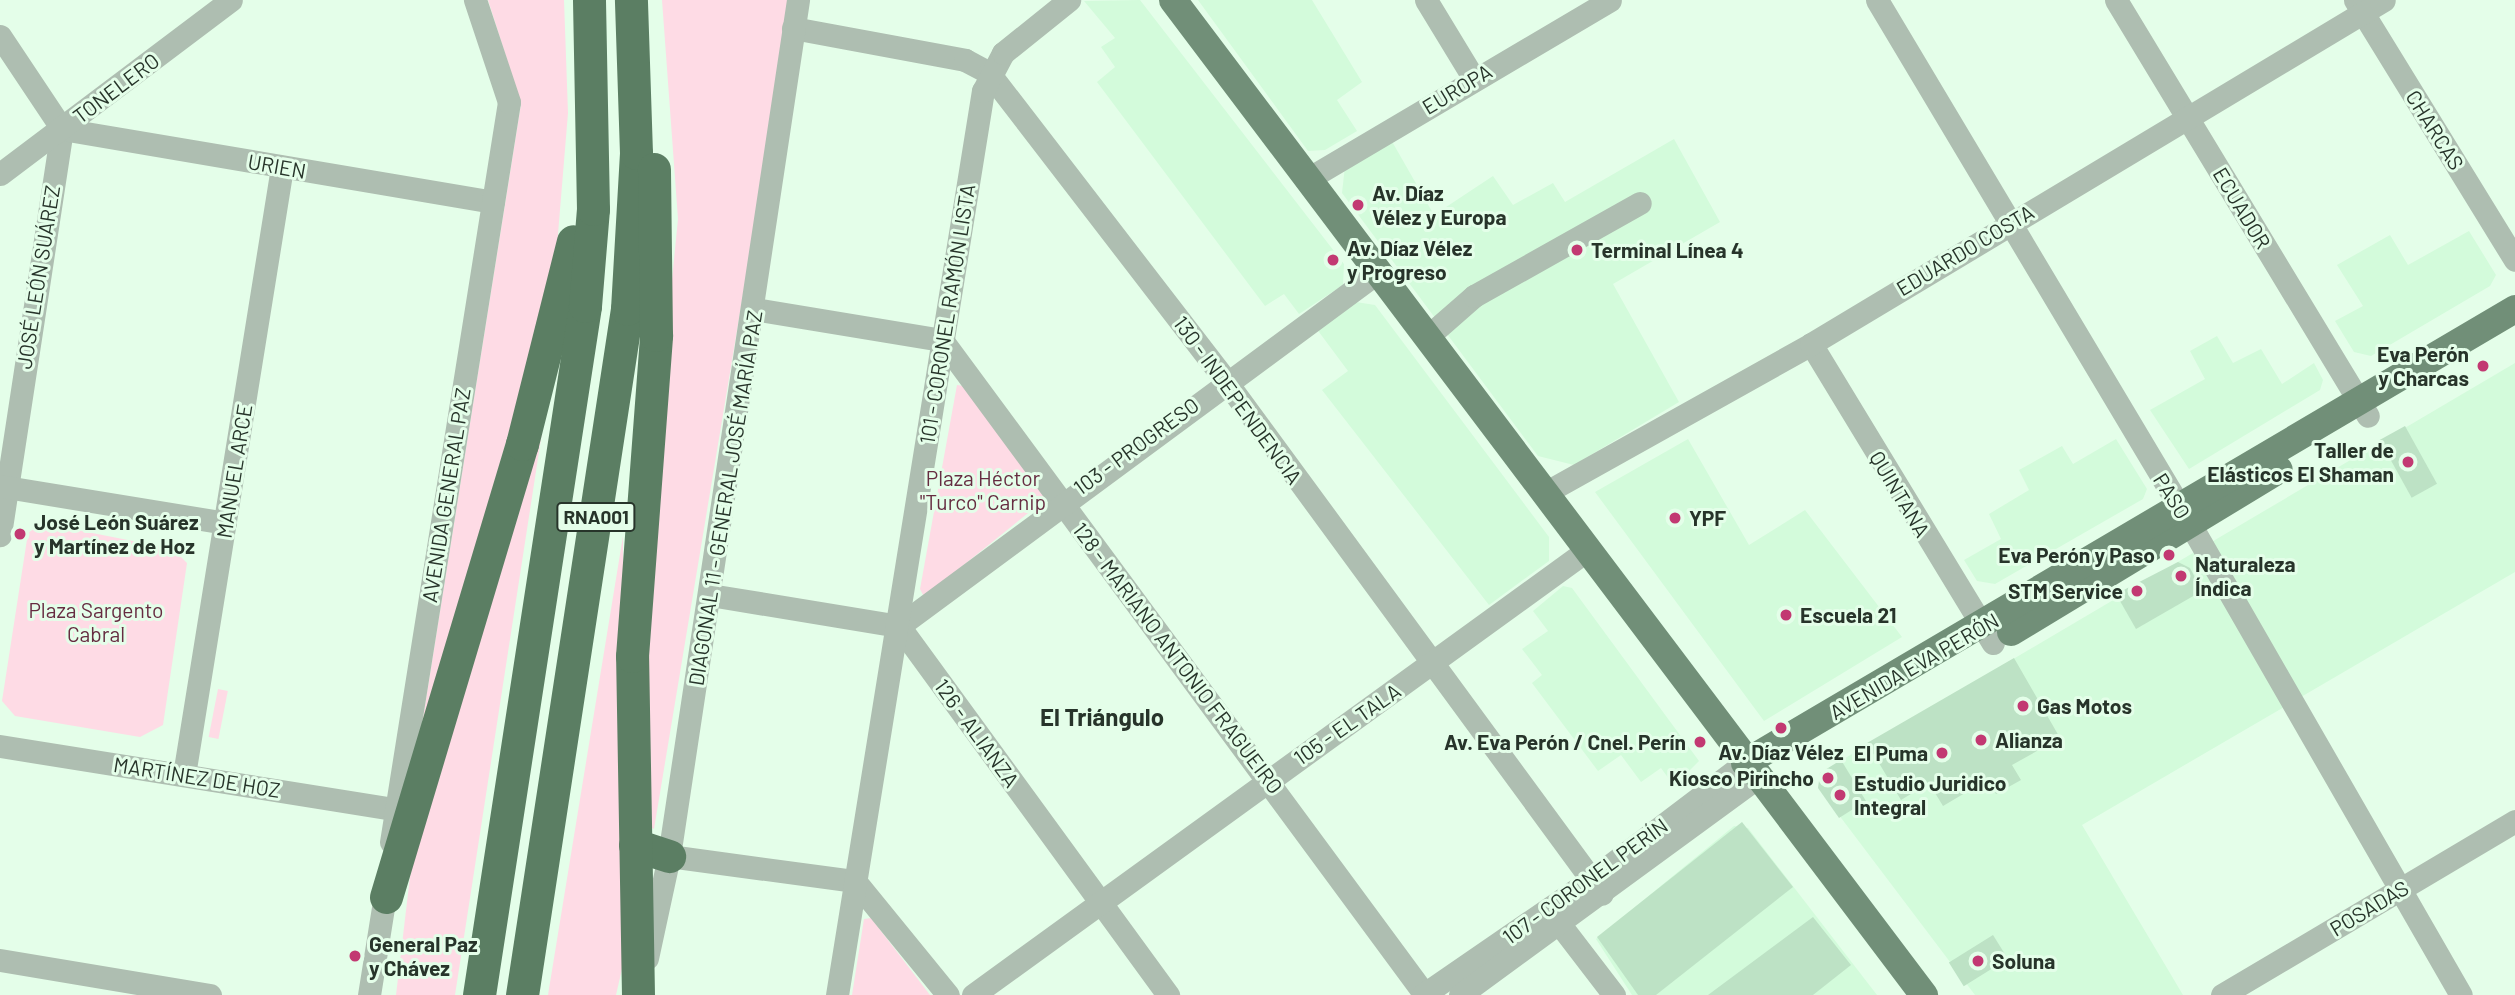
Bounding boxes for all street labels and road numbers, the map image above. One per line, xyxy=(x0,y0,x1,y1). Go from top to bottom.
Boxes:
street label: TONELERO xyxy=(68,47,164,129)
street label: EUROPA xyxy=(1418,58,1496,120)
street label: CHARCAS xyxy=(2401,85,2469,175)
street label: URIEN xyxy=(246,148,308,184)
street label: ECUADOR xyxy=(2208,163,2276,253)
street label: 101 - CORONEL RAMÓN LISTA xyxy=(914,182,980,446)
street label: JOSÉ LEÓN SUÁREZ xyxy=(11,183,65,371)
street label: EDUARDO COSTA xyxy=(1892,199,2038,301)
street label: DIAGONAL 11 - GENERAL JOSÉ MARÍA PAZ xyxy=(683,308,767,688)
street label: 130 - INDEPENDENCIA xyxy=(1169,311,1307,489)
street label: AVENIDA GENERAL PAZ xyxy=(417,386,475,604)
street label: 103 - PROGRESO xyxy=(1068,392,1204,500)
street label: MANUEL ARCE xyxy=(211,402,257,540)
street label: QUINTANA xyxy=(1865,446,1935,542)
street label: PASO xyxy=(2148,468,2196,524)
road number: RNA001 xyxy=(556,502,636,532)
street label: 128 - MARIANO ANTONIO FRAGUEIRO xyxy=(1068,517,1288,799)
street label: AVENIDA EVA PERÓN xyxy=(1825,607,2003,725)
street label: 126 - ALIANZA xyxy=(929,674,1025,792)
street label: 105 - EL TALA xyxy=(1289,678,1405,770)
street label: MARTÍNEZ DE HOZ xyxy=(112,751,282,803)
street label: 107 - CORONEL PERÍN xyxy=(1498,813,1672,949)
street label: POSADAS xyxy=(2325,875,2413,941)

